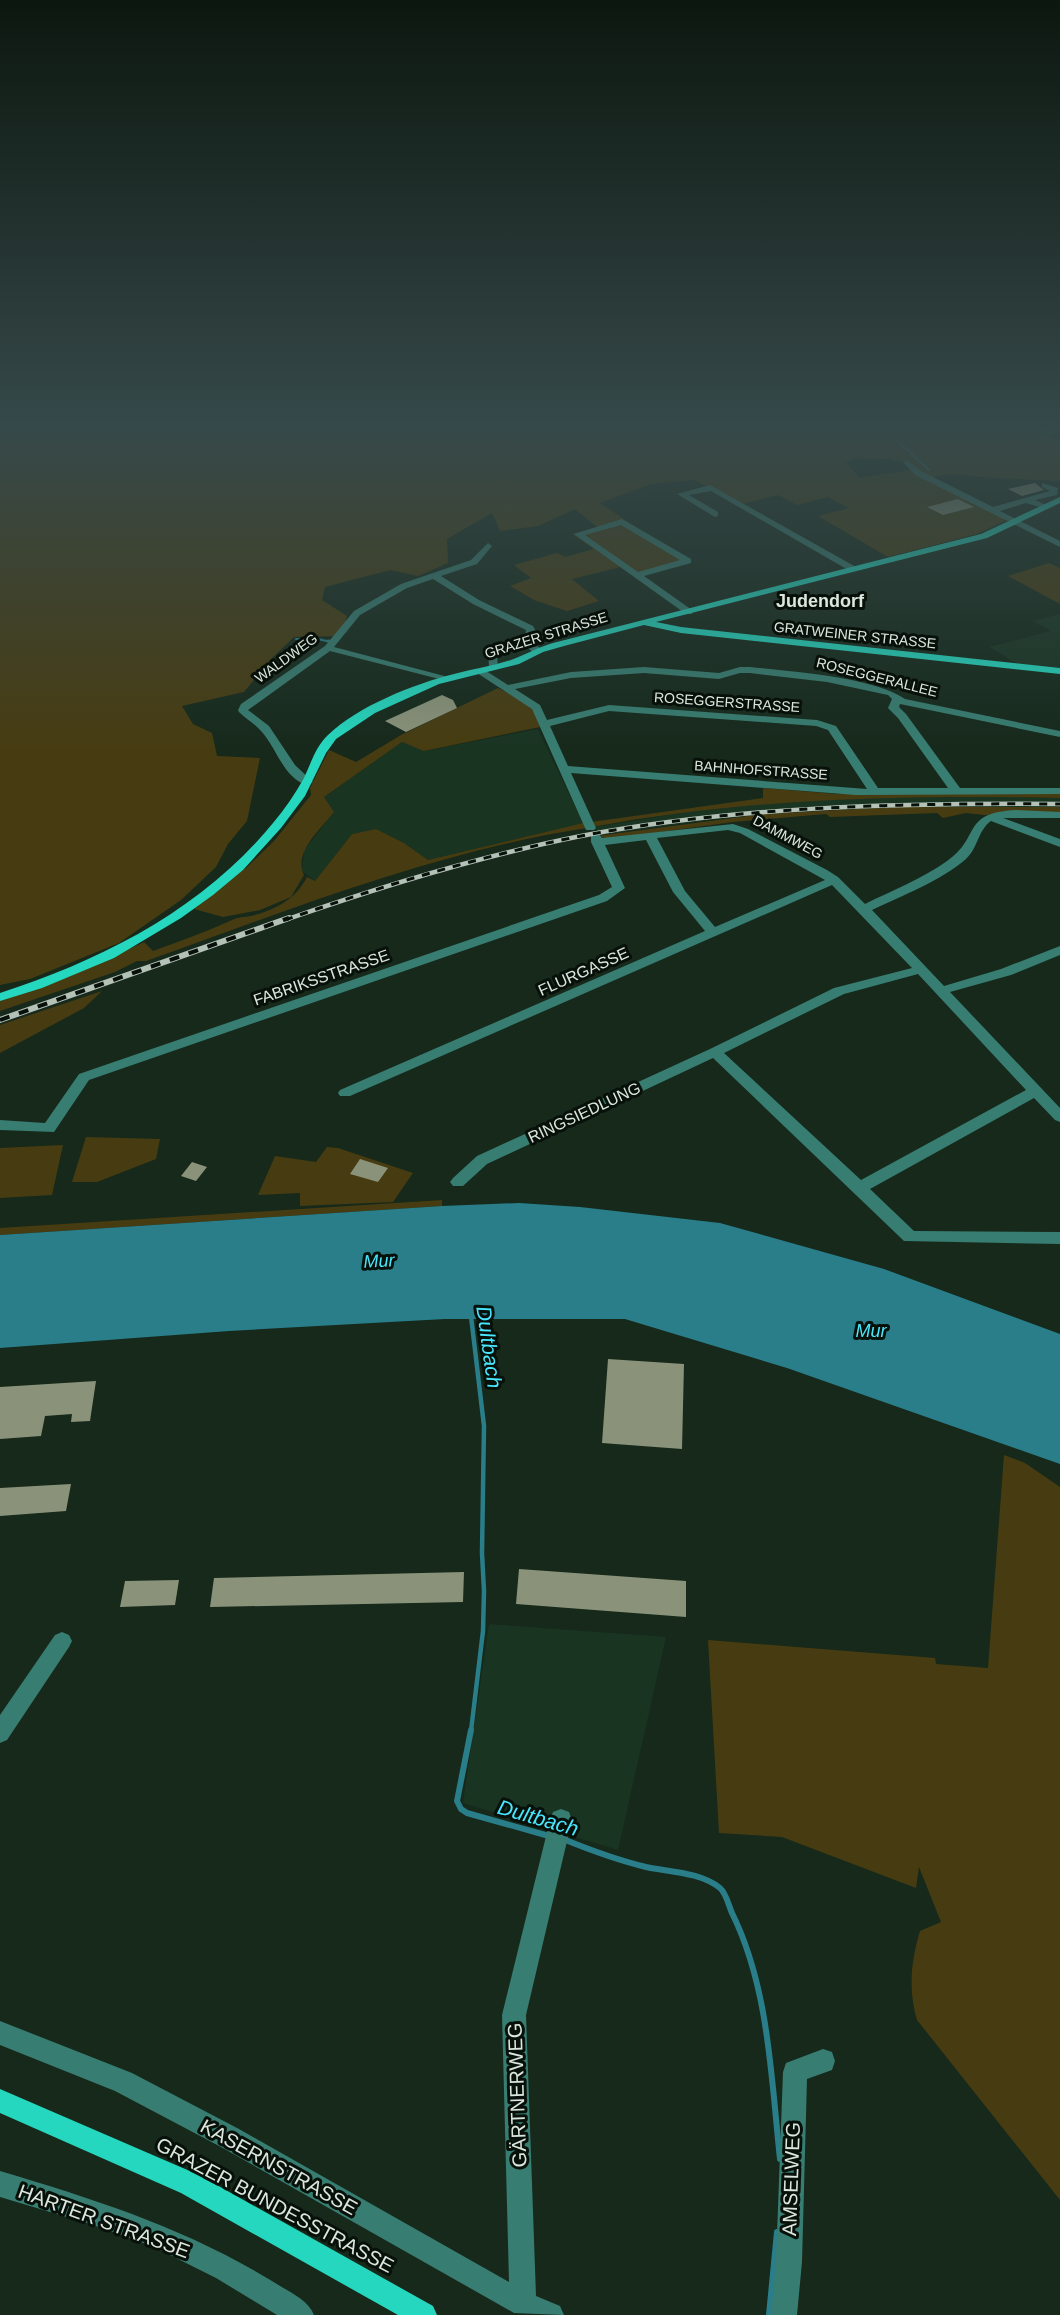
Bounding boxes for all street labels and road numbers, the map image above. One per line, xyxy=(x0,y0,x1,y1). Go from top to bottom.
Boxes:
street label: GRAZER STRASSE xyxy=(483,609,609,661)
street label: GRATWEINER STRASSE xyxy=(773,619,937,651)
street label: WALDWEG xyxy=(252,630,320,686)
street label: ROSEGGERALLEE xyxy=(815,654,939,700)
street label: ROSEGGERSTRASSE xyxy=(653,689,801,715)
street label: BAHNHOFSTRASSE xyxy=(694,757,828,783)
street label: DAMMWEG xyxy=(751,812,825,862)
street label: FLURGASSE xyxy=(535,944,631,999)
street label: FABRIKSSTRASSE xyxy=(251,946,391,1009)
street label: RINGSIEDLUNG xyxy=(525,1079,643,1146)
street label: GÄRTNERWEG xyxy=(503,2022,531,2168)
street label: KASERNSTRASSE xyxy=(197,2115,361,2219)
street label: AMSELWEG xyxy=(778,2122,804,2236)
street label: GRAZER BUNDESSTRASSE xyxy=(153,2133,397,2277)
street label: HARTER STRASSE xyxy=(15,2180,193,2262)

